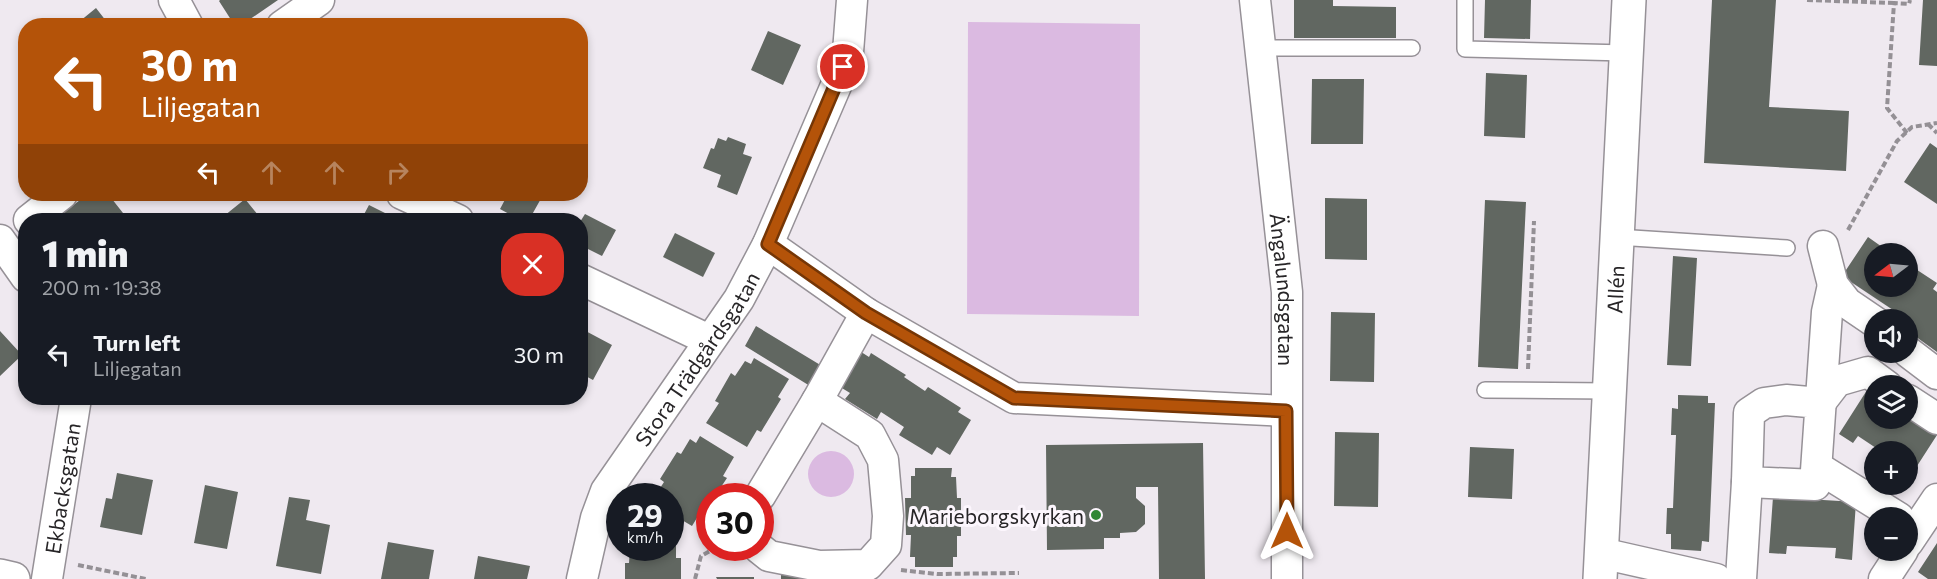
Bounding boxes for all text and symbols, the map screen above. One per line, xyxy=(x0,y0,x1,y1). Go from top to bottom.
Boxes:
text: 30 m xyxy=(141,38,238,90)
pin xyxy=(817,41,868,92)
icon: left xyxy=(42,42,120,120)
icon: arrive xyxy=(826,50,859,83)
text: Liljegatan xyxy=(141,90,261,123)
icon: left xyxy=(192,156,225,189)
icon: ahead xyxy=(255,156,288,189)
icon: ahead xyxy=(318,156,351,189)
icon: right xyxy=(381,156,414,189)
street label: Ängalundsgatan xyxy=(1266,212,1300,366)
text: 1 min xyxy=(42,230,128,274)
button: close xyxy=(501,233,564,296)
north arrow xyxy=(1864,243,1918,297)
map controls xyxy=(1864,243,1918,561)
street label: Allén xyxy=(1601,265,1628,314)
street label: Stora Trädgårdsgatan xyxy=(629,267,764,450)
text: 200 m · 19:38 xyxy=(42,275,162,299)
button: sound xyxy=(1864,309,1918,363)
text: Turn left xyxy=(93,329,180,356)
icon: left xyxy=(42,338,75,371)
text: 30 m xyxy=(514,341,564,368)
text: Liljegatan xyxy=(93,356,182,380)
button: layers xyxy=(1864,375,1918,429)
street label: Ekbacksgatan xyxy=(39,421,84,556)
button: + xyxy=(1864,441,1918,495)
speed limit sign: 30 xyxy=(696,483,774,561)
text: 29 xyxy=(627,496,663,533)
position arrow xyxy=(1255,499,1319,563)
place label: Marieborgskyrkan xyxy=(909,503,1084,528)
button: − xyxy=(1864,507,1918,561)
marker: Marieborgskyrkan xyxy=(1089,508,1103,522)
text: km/h xyxy=(627,528,663,546)

